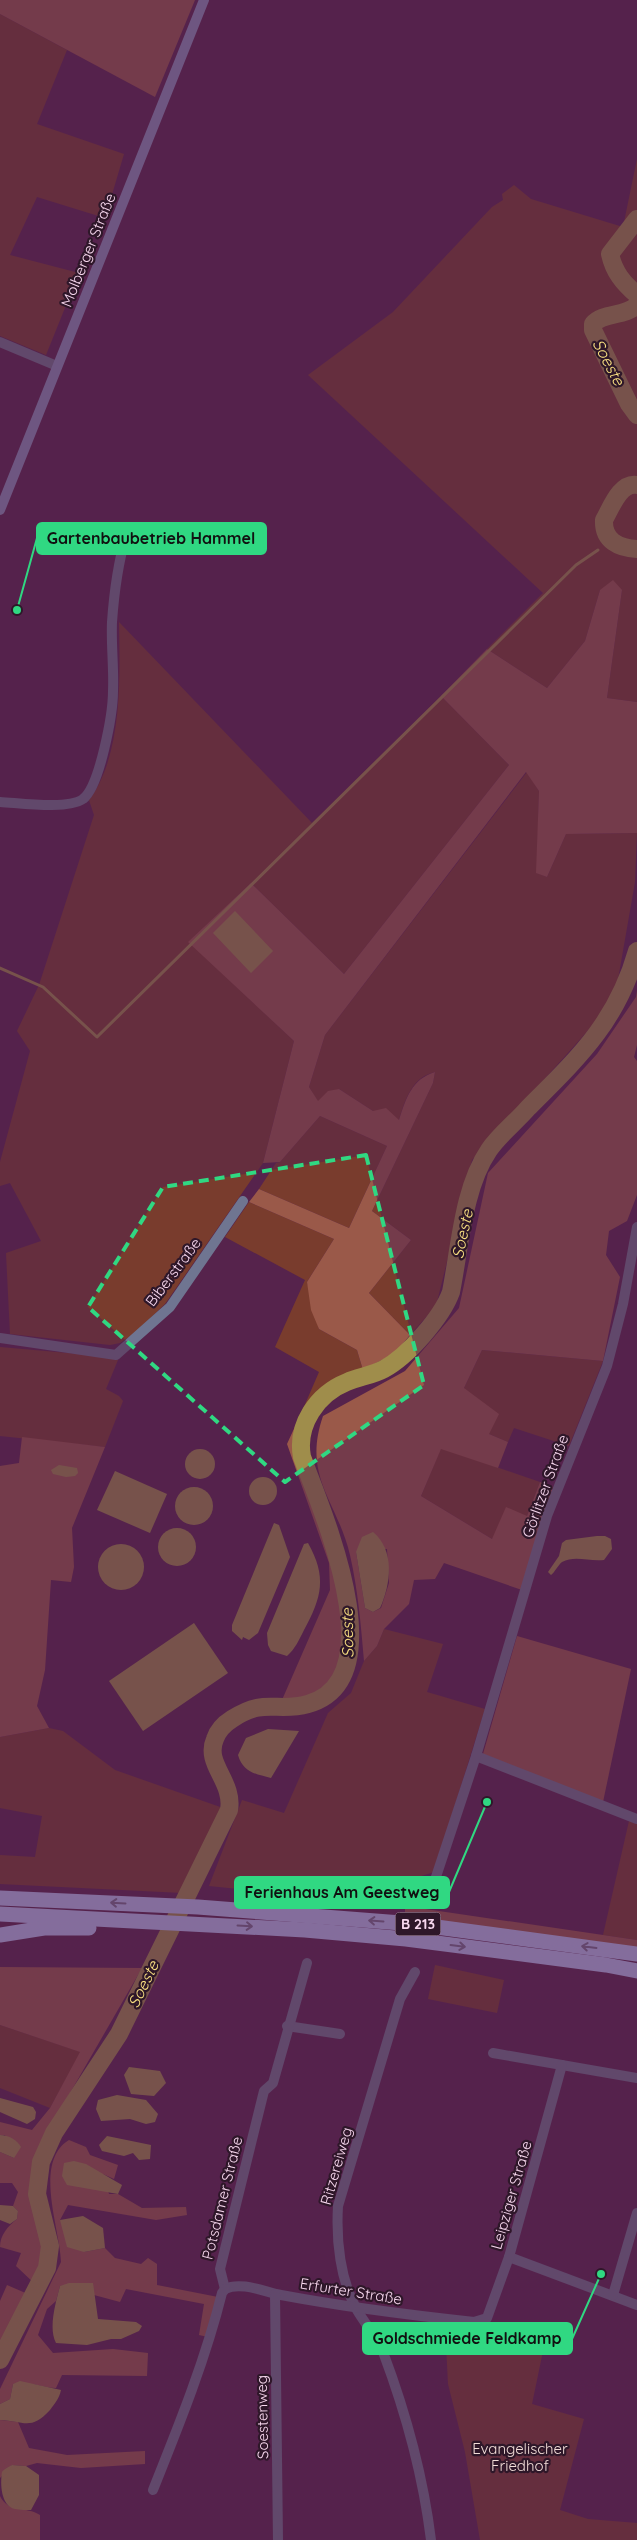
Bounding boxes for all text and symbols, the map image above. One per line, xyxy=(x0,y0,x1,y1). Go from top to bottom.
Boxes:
street label: Molberger Straße xyxy=(56,190,120,310)
water label: Soeste xyxy=(589,335,630,389)
callout: Gartenbaubetrieb Hammel xyxy=(37,523,266,554)
text: Gartenbaubetrieb Hammel xyxy=(47,528,255,548)
water label: Soeste xyxy=(447,1207,477,1260)
street label: Biberstraße xyxy=(141,1234,205,1310)
street label: Görlitzer Straße xyxy=(518,1432,572,1540)
water label: Soeste xyxy=(337,1607,357,1658)
callout: Ferienhaus Am Geestweg xyxy=(235,1877,449,1908)
text: Ferienhaus Am Geestweg xyxy=(245,1882,439,1902)
one-way arrow xyxy=(110,1899,126,1908)
road number: B 213 xyxy=(396,1912,440,1936)
one-way arrow xyxy=(368,1916,384,1925)
one-way arrow xyxy=(236,1922,252,1931)
one-way arrow xyxy=(450,1941,466,1951)
one-way arrow xyxy=(581,1941,597,1951)
water label: Soeste xyxy=(123,1956,163,2011)
street label: Ritzereiweg xyxy=(316,2125,356,2207)
street label: Potsdamer Straße xyxy=(198,2134,246,2262)
street label: Leipziger Straße xyxy=(486,2138,536,2252)
street label: Erfurter Straße xyxy=(299,2274,403,2308)
callout: Goldschmiede Feldkamp xyxy=(363,2323,572,2354)
text: Goldschmiede Feldkamp xyxy=(373,2328,561,2348)
street label: Soestenweg xyxy=(252,2375,272,2459)
park label: Evangelischer Friedhof xyxy=(472,2439,568,2475)

